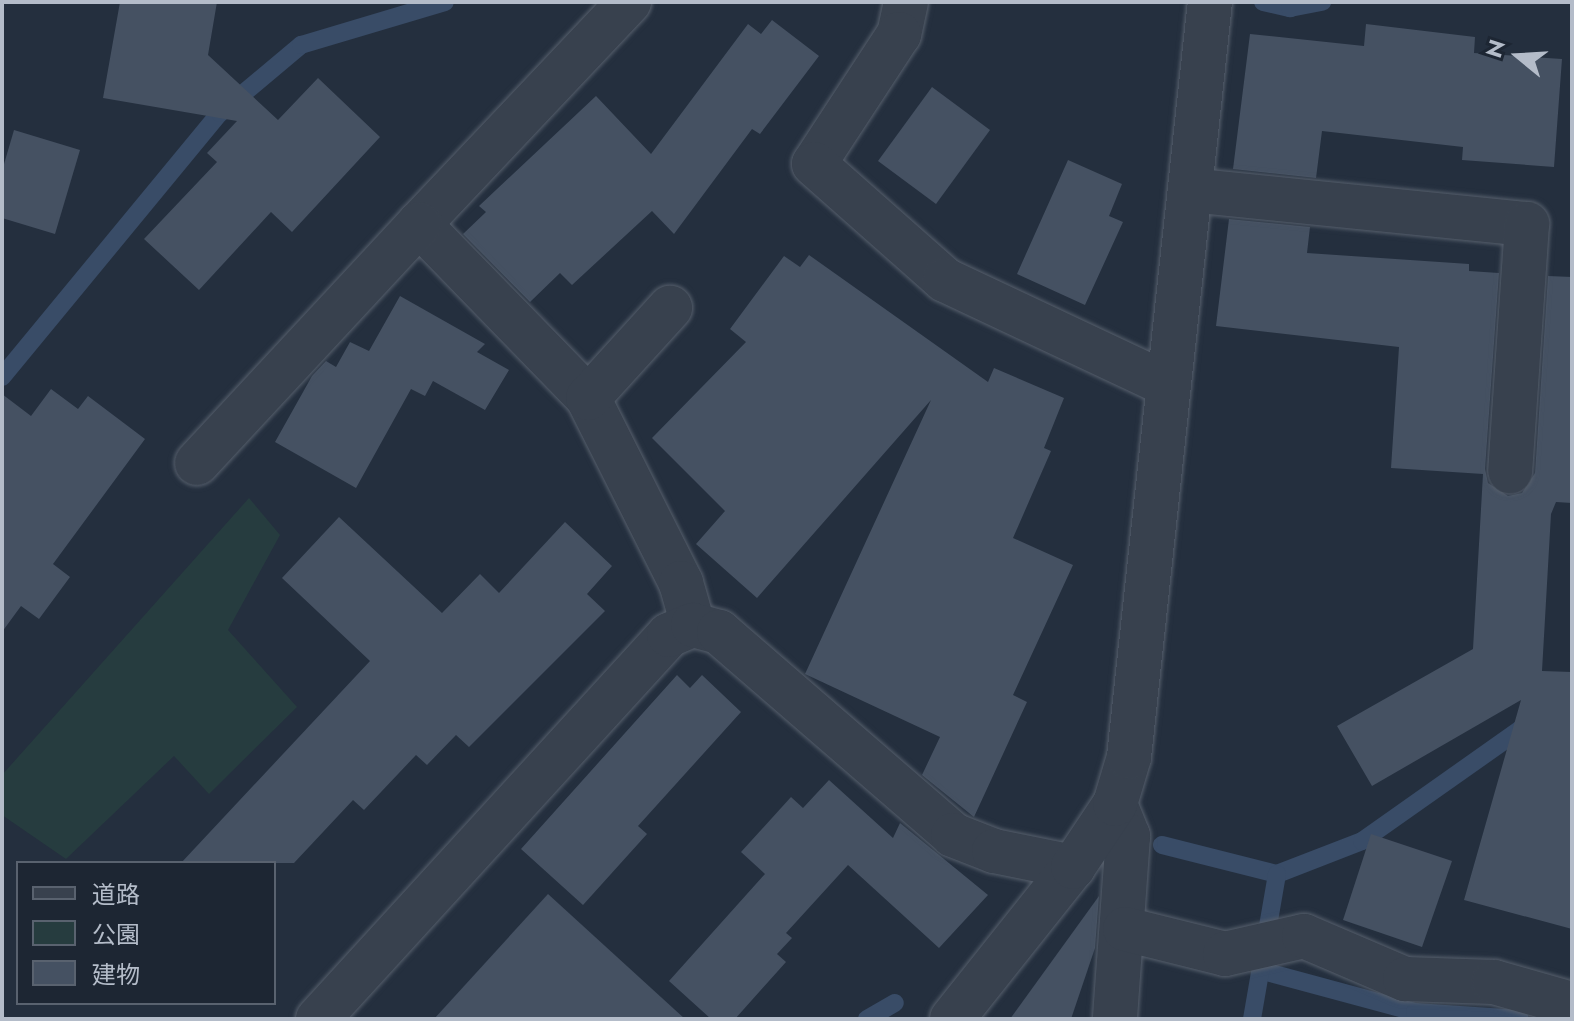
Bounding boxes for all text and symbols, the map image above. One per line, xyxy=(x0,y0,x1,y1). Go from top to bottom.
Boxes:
north arrow xyxy=(1478,16,1558,96)
text: N xyxy=(1477,35,1513,62)
legend xyxy=(16,861,276,1005)
text: 道路 xyxy=(92,877,140,912)
text: 公園 xyxy=(92,917,140,952)
text: 建物 xyxy=(92,957,140,992)

